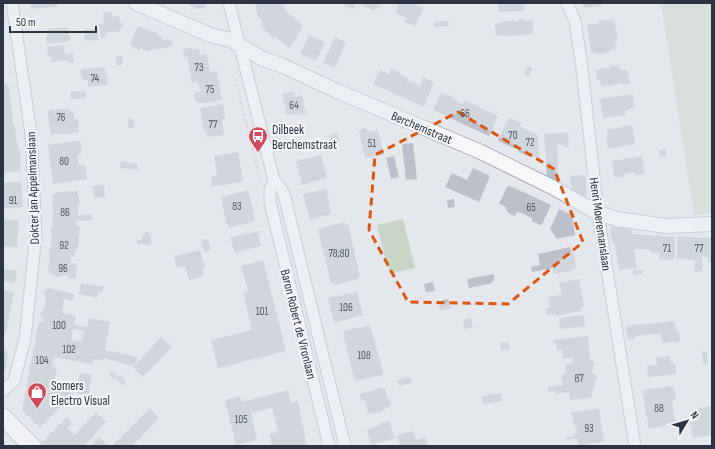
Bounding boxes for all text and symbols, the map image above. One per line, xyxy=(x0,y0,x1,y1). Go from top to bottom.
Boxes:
scale bar xyxy=(10,8,96,34)
text: 50 m xyxy=(16,15,36,30)
house number: 73 xyxy=(194,61,204,74)
house number: 74 xyxy=(91,72,100,85)
house number: 75 xyxy=(206,83,214,96)
house number: 64 xyxy=(289,99,299,112)
house number: 66 xyxy=(460,107,470,120)
street label: Berchemstraat xyxy=(389,108,455,148)
house number: 76 xyxy=(56,111,66,124)
house number: 77 xyxy=(209,118,218,131)
place label: Dilbeek Berchemstraat xyxy=(272,122,337,153)
bus stop icon: Dilbeek Berchemstraat xyxy=(247,125,269,153)
house number: 70 xyxy=(508,129,518,142)
street label: Dokter Jan Appelmanslaan xyxy=(23,131,43,245)
house number: 72 xyxy=(526,136,535,149)
house number: 51 xyxy=(368,137,376,150)
house number: 80 xyxy=(59,155,69,168)
street label: Henri Moeremanslaan xyxy=(586,176,614,272)
house number: 91 xyxy=(9,194,18,207)
house number: 83 xyxy=(232,200,242,213)
house number: 65 xyxy=(526,201,536,214)
house number: 86 xyxy=(60,206,70,219)
house number: 92 xyxy=(59,239,69,252)
house number: 71 xyxy=(663,242,671,255)
house number: 77 xyxy=(695,242,704,255)
house number: 78;80 xyxy=(328,247,350,260)
house number: 96 xyxy=(58,262,68,275)
street label: Baron Robert de Vironlaan xyxy=(277,268,319,381)
house number: 106 xyxy=(339,301,353,314)
house number: 101 xyxy=(256,305,268,318)
house number: 100 xyxy=(52,319,66,332)
house number: 102 xyxy=(62,343,76,356)
house number: 108 xyxy=(357,349,371,362)
house number: 104 xyxy=(35,354,49,367)
house number: 87 xyxy=(574,372,584,385)
place label: Somers Electro Visual xyxy=(51,378,110,409)
shop icon: Somers Electro Visual xyxy=(26,381,48,409)
north arrow xyxy=(667,401,707,441)
house number: 88 xyxy=(654,402,664,415)
text: N xyxy=(688,409,701,422)
house number: 105 xyxy=(234,413,248,426)
house number: 93 xyxy=(584,422,594,435)

